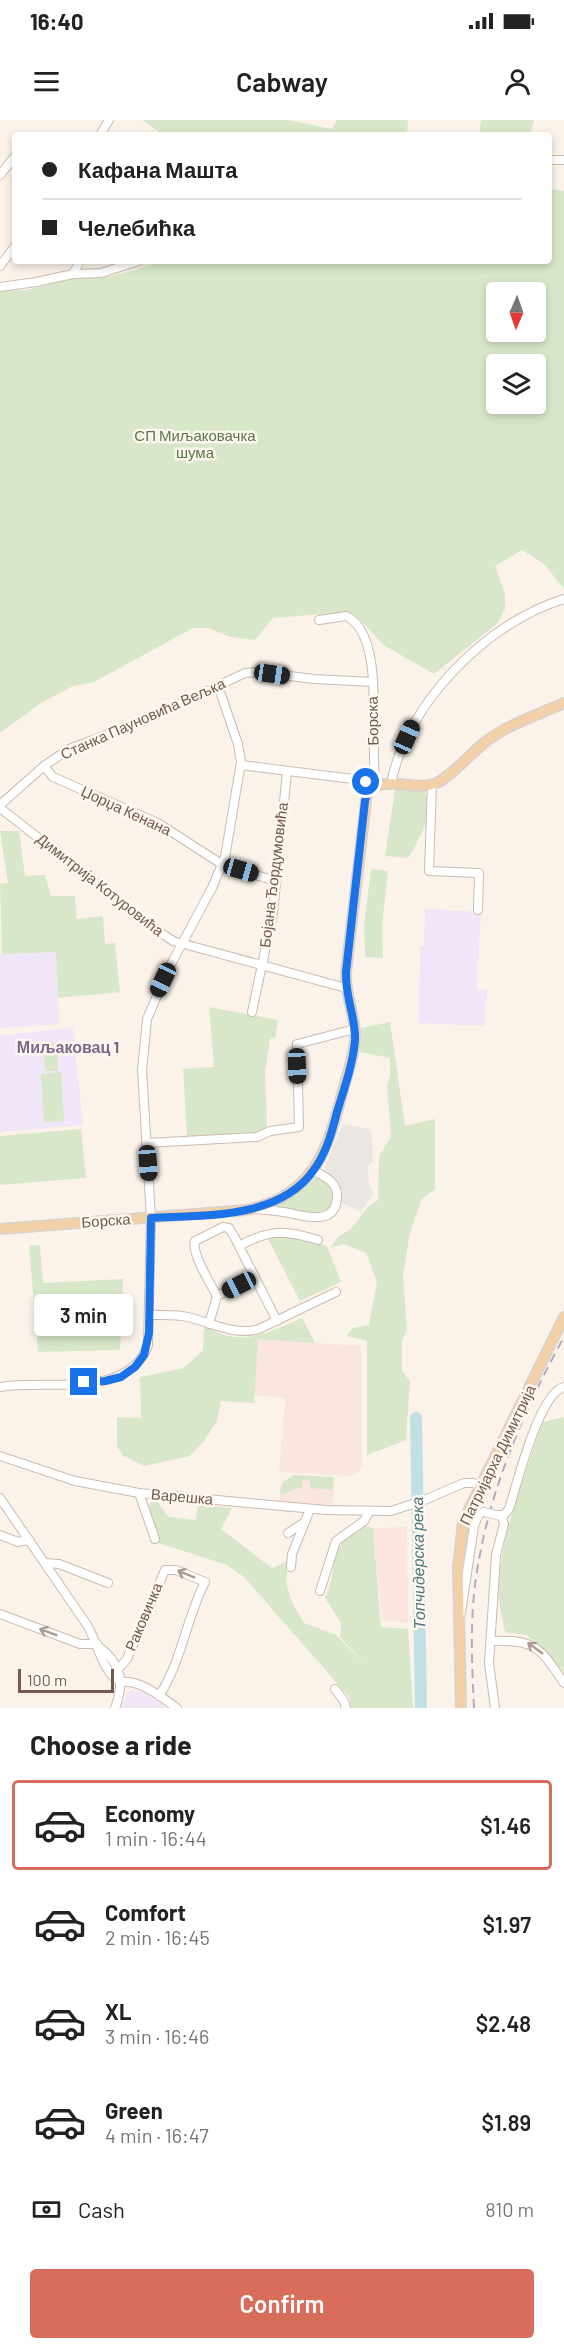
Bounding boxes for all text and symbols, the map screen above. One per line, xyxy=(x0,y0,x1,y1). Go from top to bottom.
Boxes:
text: 16:40 xyxy=(30,8,83,34)
icon: menu xyxy=(30,65,63,98)
text: Cabway xyxy=(236,65,328,97)
icon: person xyxy=(501,65,534,98)
text: Кафана Машта xyxy=(78,156,238,182)
text: Челебићка xyxy=(78,214,195,240)
north arrow xyxy=(486,282,546,342)
map controls xyxy=(486,282,546,414)
button: layers xyxy=(486,354,546,414)
park label: СП Миљаковачка шума xyxy=(134,426,256,461)
car xyxy=(253,663,291,685)
street label: Станка Пауновића Вељка xyxy=(57,673,228,763)
street label: Борска xyxy=(363,696,381,746)
car xyxy=(391,717,423,757)
route start xyxy=(352,768,379,795)
street label: Џорџа Кенана xyxy=(78,781,175,839)
street label: Бојана Ђордумовића xyxy=(255,800,291,949)
street label: Димитрија Котуровића xyxy=(33,829,168,940)
car xyxy=(221,856,261,884)
car xyxy=(147,960,179,1000)
district label: Миљаковац 1 xyxy=(17,1037,119,1056)
car xyxy=(287,1048,307,1084)
car xyxy=(138,1144,158,1182)
street label: Борска xyxy=(81,1209,132,1231)
car xyxy=(219,1269,259,1301)
callout: 3 min xyxy=(34,1295,134,1337)
text: 3 min xyxy=(60,1303,107,1327)
route end xyxy=(70,1368,97,1395)
street label: Патријарха Димитрија xyxy=(455,1381,539,1527)
street label: Варешка xyxy=(150,1484,215,1508)
water label: Топчидерска река xyxy=(407,1496,428,1629)
one-way arrow xyxy=(177,1568,196,1579)
street label: Раковичка xyxy=(121,1579,166,1653)
one-way arrow xyxy=(39,1626,58,1637)
one-way arrow xyxy=(527,1642,543,1654)
scale bar xyxy=(18,1666,114,1694)
text: 100 m xyxy=(27,1670,67,1689)
text: Choose a ride xyxy=(30,1728,192,1760)
icon: car xyxy=(33,1798,87,1852)
text: Economy xyxy=(105,1800,195,1826)
text: $1.46 xyxy=(480,1812,531,1838)
text: 1 min · 16:44 xyxy=(105,1826,207,1850)
icon: car xyxy=(33,1897,87,1951)
text: Comfort xyxy=(105,1899,186,1925)
text: $1.97 xyxy=(482,1911,531,1937)
text: 2 min · 16:45 xyxy=(105,1925,210,1949)
icon: car xyxy=(33,1996,87,2050)
text: XL xyxy=(105,1998,131,2024)
text: $2.48 xyxy=(476,2010,531,2036)
text: 3 min · 16:46 xyxy=(105,2024,209,2048)
icon: car xyxy=(33,2095,87,2149)
text: Green xyxy=(105,2097,163,2123)
text: $1.89 xyxy=(481,2109,531,2135)
text: 4 min · 16:47 xyxy=(105,2123,209,2147)
icon: cash xyxy=(30,2193,63,2226)
text: Cash xyxy=(78,2196,125,2222)
text: 810 m xyxy=(485,2197,534,2221)
button: Confirm xyxy=(30,2269,534,2338)

